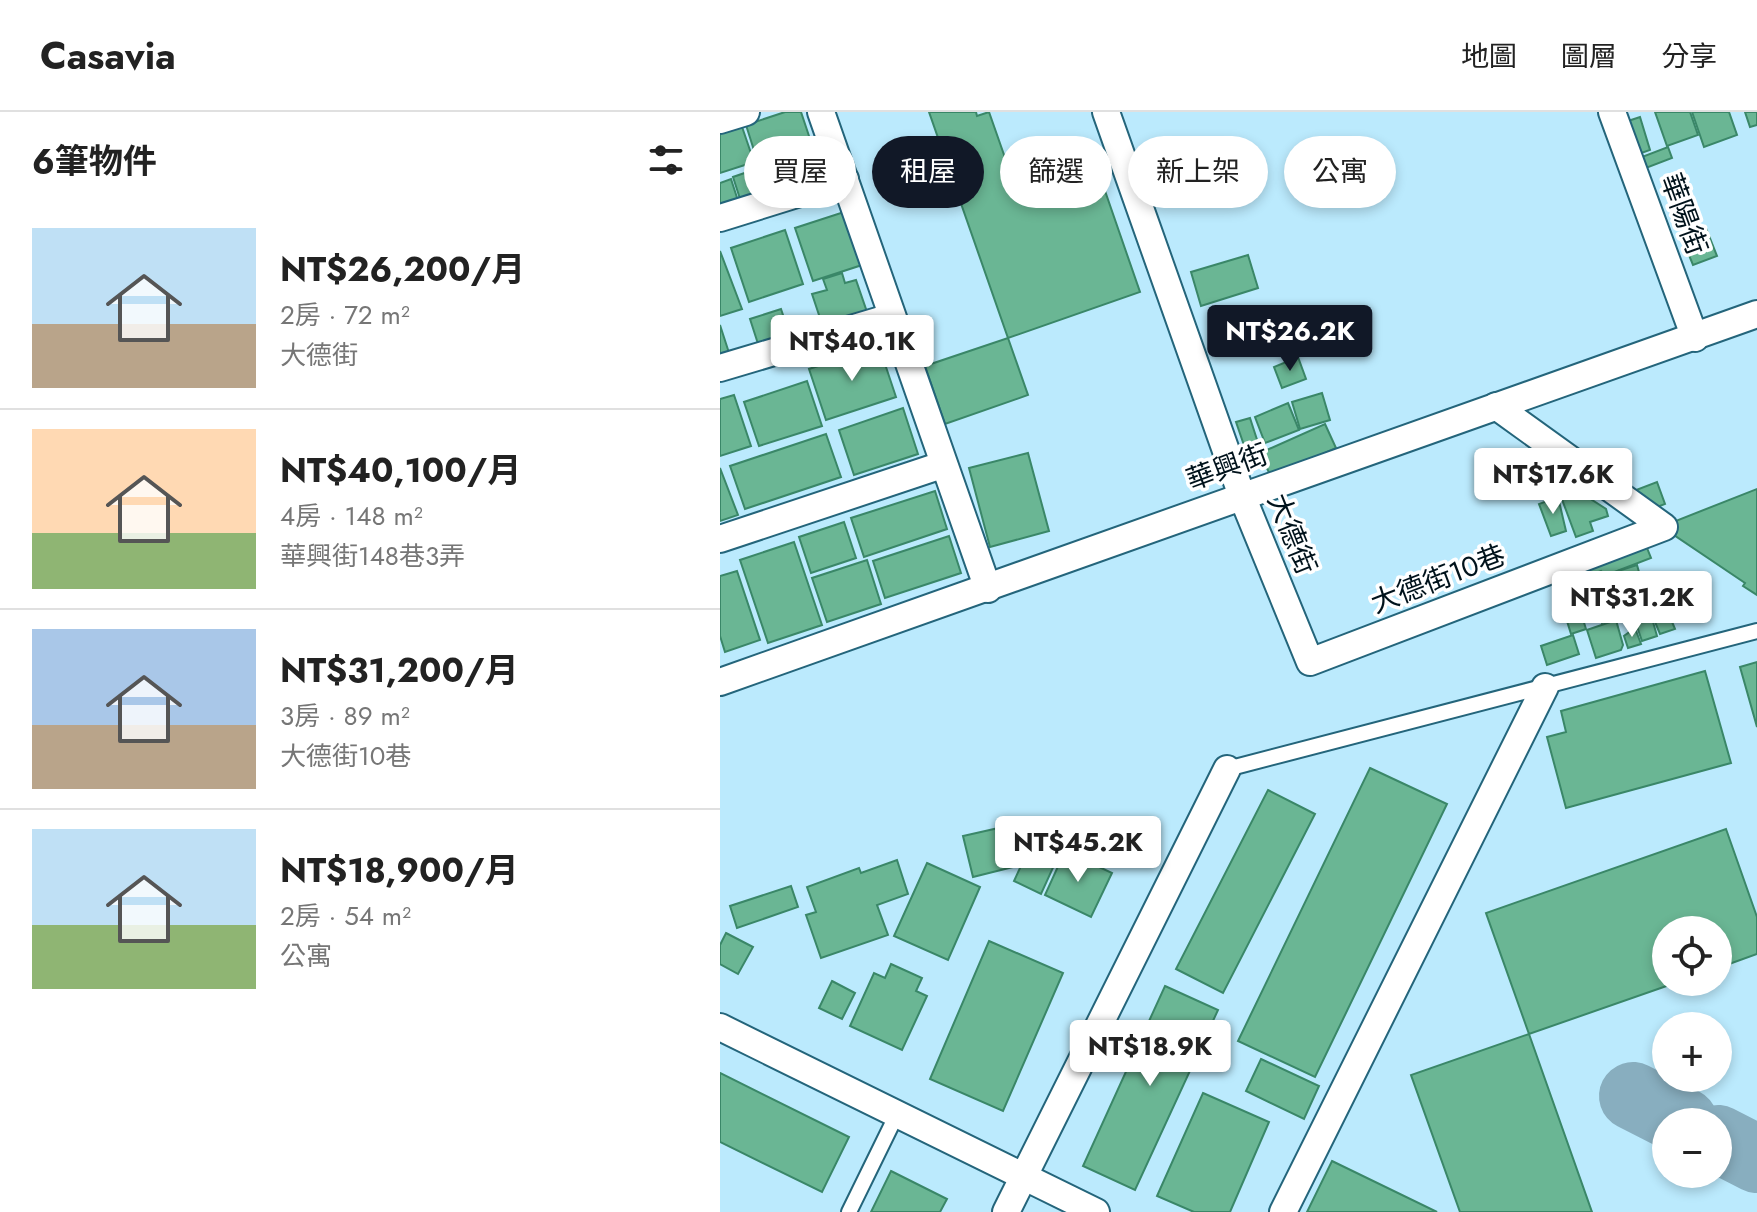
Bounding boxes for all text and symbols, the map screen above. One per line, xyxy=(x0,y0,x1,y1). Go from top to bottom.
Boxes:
text: Casavia xyxy=(40,28,176,83)
text: 地圖 xyxy=(1461,36,1517,77)
text: 圖層 xyxy=(1561,36,1617,77)
text: 分享 xyxy=(1661,36,1717,77)
chip: 買屋 xyxy=(744,136,856,208)
chip: 租屋 xyxy=(872,136,984,208)
chip: 篩選 xyxy=(1000,136,1112,208)
chip: 新上架 xyxy=(1128,136,1268,208)
chip: 公寓 xyxy=(1284,136,1396,208)
text: 6筆物件 xyxy=(32,137,157,186)
icon: filters xyxy=(644,138,688,182)
street label: 華陽街 xyxy=(1650,168,1718,260)
text: NT$26,200/月 xyxy=(280,245,525,294)
icon: home xyxy=(96,260,192,356)
text: 2房 · 72 m² xyxy=(280,296,410,334)
pin: NT$26.2K xyxy=(1207,305,1373,373)
text: NT$26.2K xyxy=(1225,312,1355,350)
pin: NT$40.1K xyxy=(769,315,935,383)
text: NT$40.1K xyxy=(789,322,915,360)
text: 大德街 xyxy=(280,336,358,374)
street label: 華興街 xyxy=(1181,433,1273,501)
text: NT$40,100/月 xyxy=(280,446,521,495)
pin: NT$17.6K xyxy=(1470,448,1636,516)
text: NT$17.6K xyxy=(1492,455,1614,493)
icon: home xyxy=(96,461,192,557)
street label: 大德街 xyxy=(1257,487,1327,581)
text: 4房 · 148 m² xyxy=(280,497,423,535)
street label: 大德街10巷 xyxy=(1365,535,1511,623)
text: 華興街148巷3弄 xyxy=(280,537,465,575)
pin: NT$31.2K xyxy=(1549,571,1715,639)
text: NT$31.2K xyxy=(1570,578,1694,616)
text: NT$31,200/月 xyxy=(280,646,519,695)
icon: home xyxy=(96,661,192,757)
text: 3房 · 89 m² xyxy=(280,697,410,735)
text: 大德街10巷 xyxy=(280,737,411,775)
pin: NT$45.2K xyxy=(995,816,1161,884)
text: NT$45.2K xyxy=(1013,823,1143,861)
text: NT$18,900/月 xyxy=(280,846,519,895)
icon: home xyxy=(96,861,192,957)
text: 2房 · 54 m² xyxy=(280,897,411,935)
map controls xyxy=(1652,916,1732,1188)
button: locate xyxy=(1652,916,1732,996)
text: 公寓 xyxy=(280,937,332,975)
button: + xyxy=(1652,1012,1732,1092)
pin: NT$18.9K xyxy=(1067,1020,1233,1088)
text: NT$18.9K xyxy=(1088,1027,1212,1065)
button: − xyxy=(1652,1108,1732,1188)

